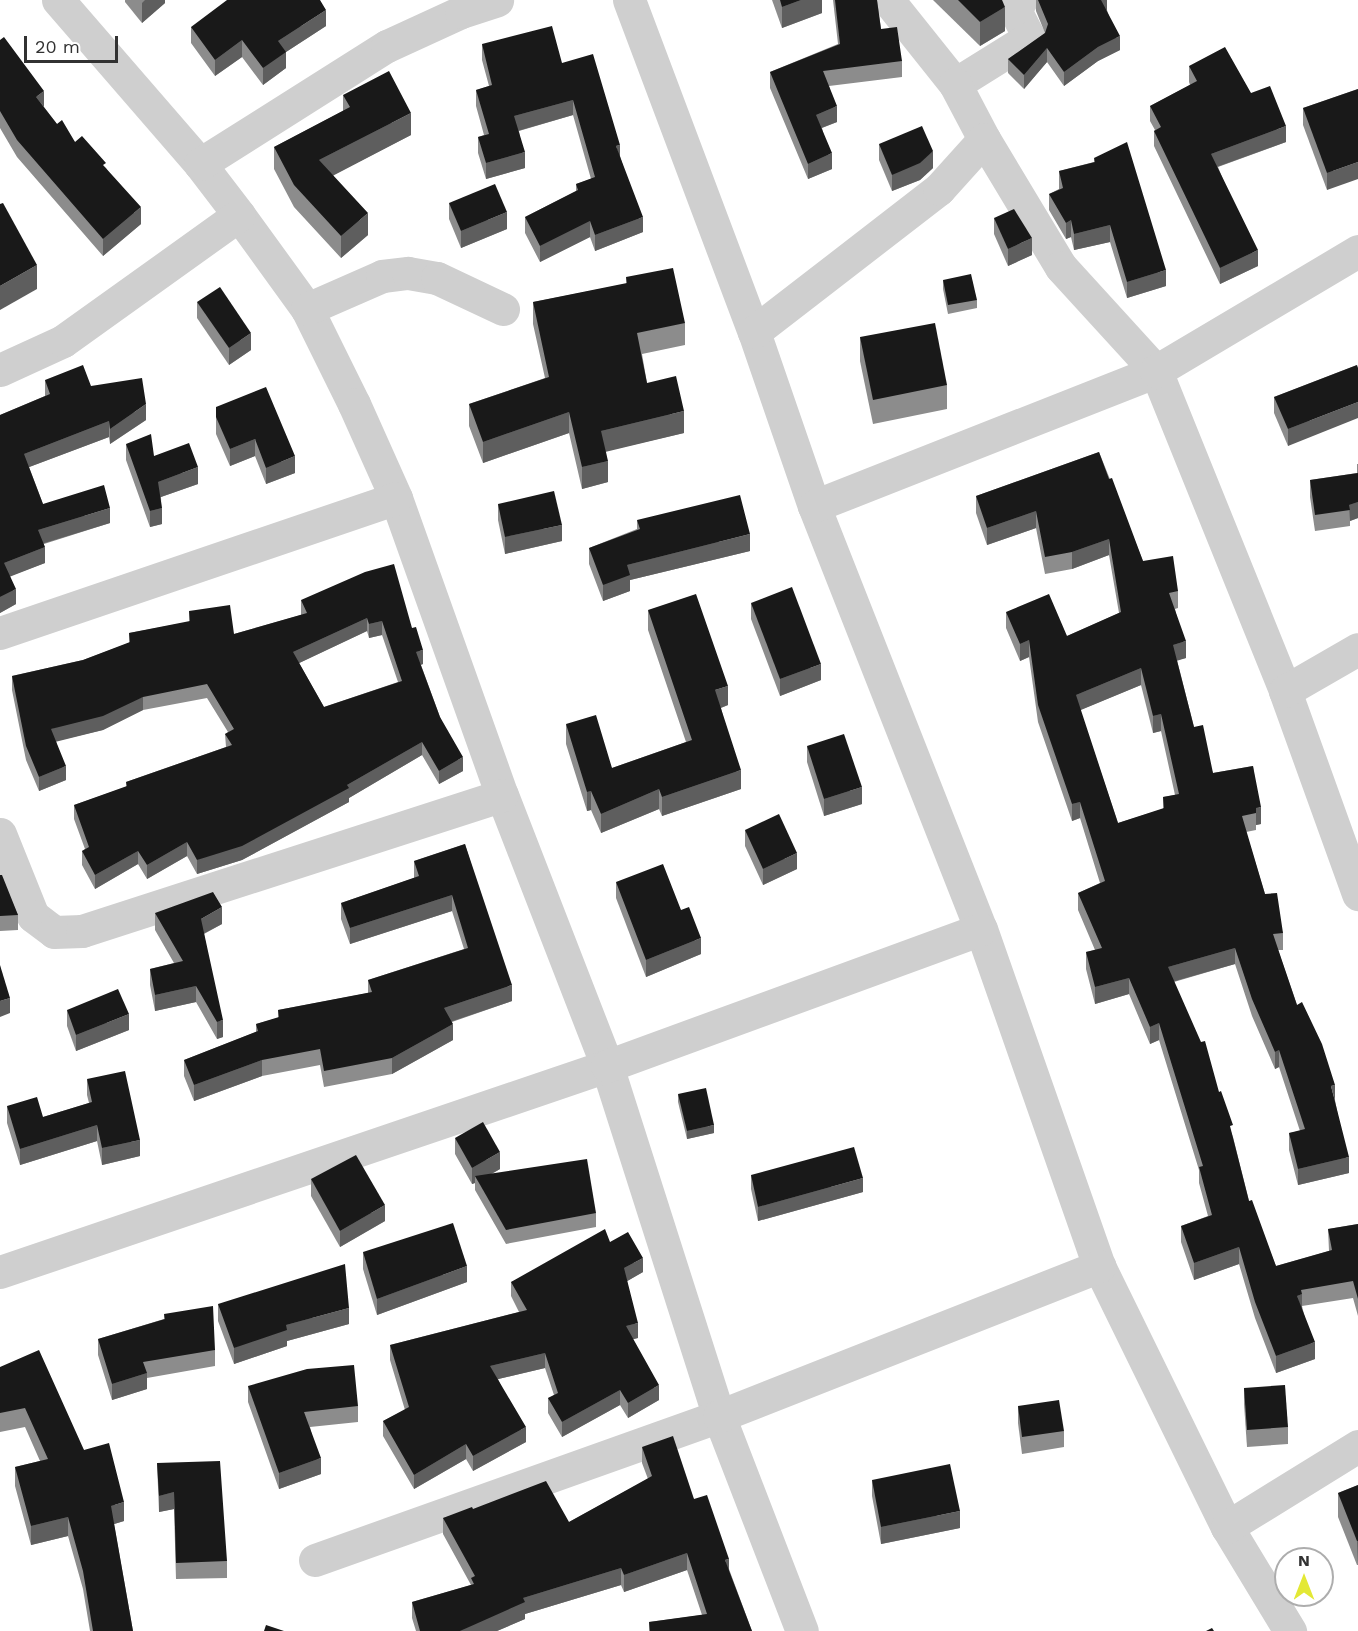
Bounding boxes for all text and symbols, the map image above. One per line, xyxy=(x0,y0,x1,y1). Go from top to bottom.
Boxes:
scale bar xyxy=(27,24,122,62)
text: 20 m xyxy=(35,36,80,57)
north arrow xyxy=(1274,1547,1334,1607)
text: N xyxy=(1298,1551,1310,1570)

